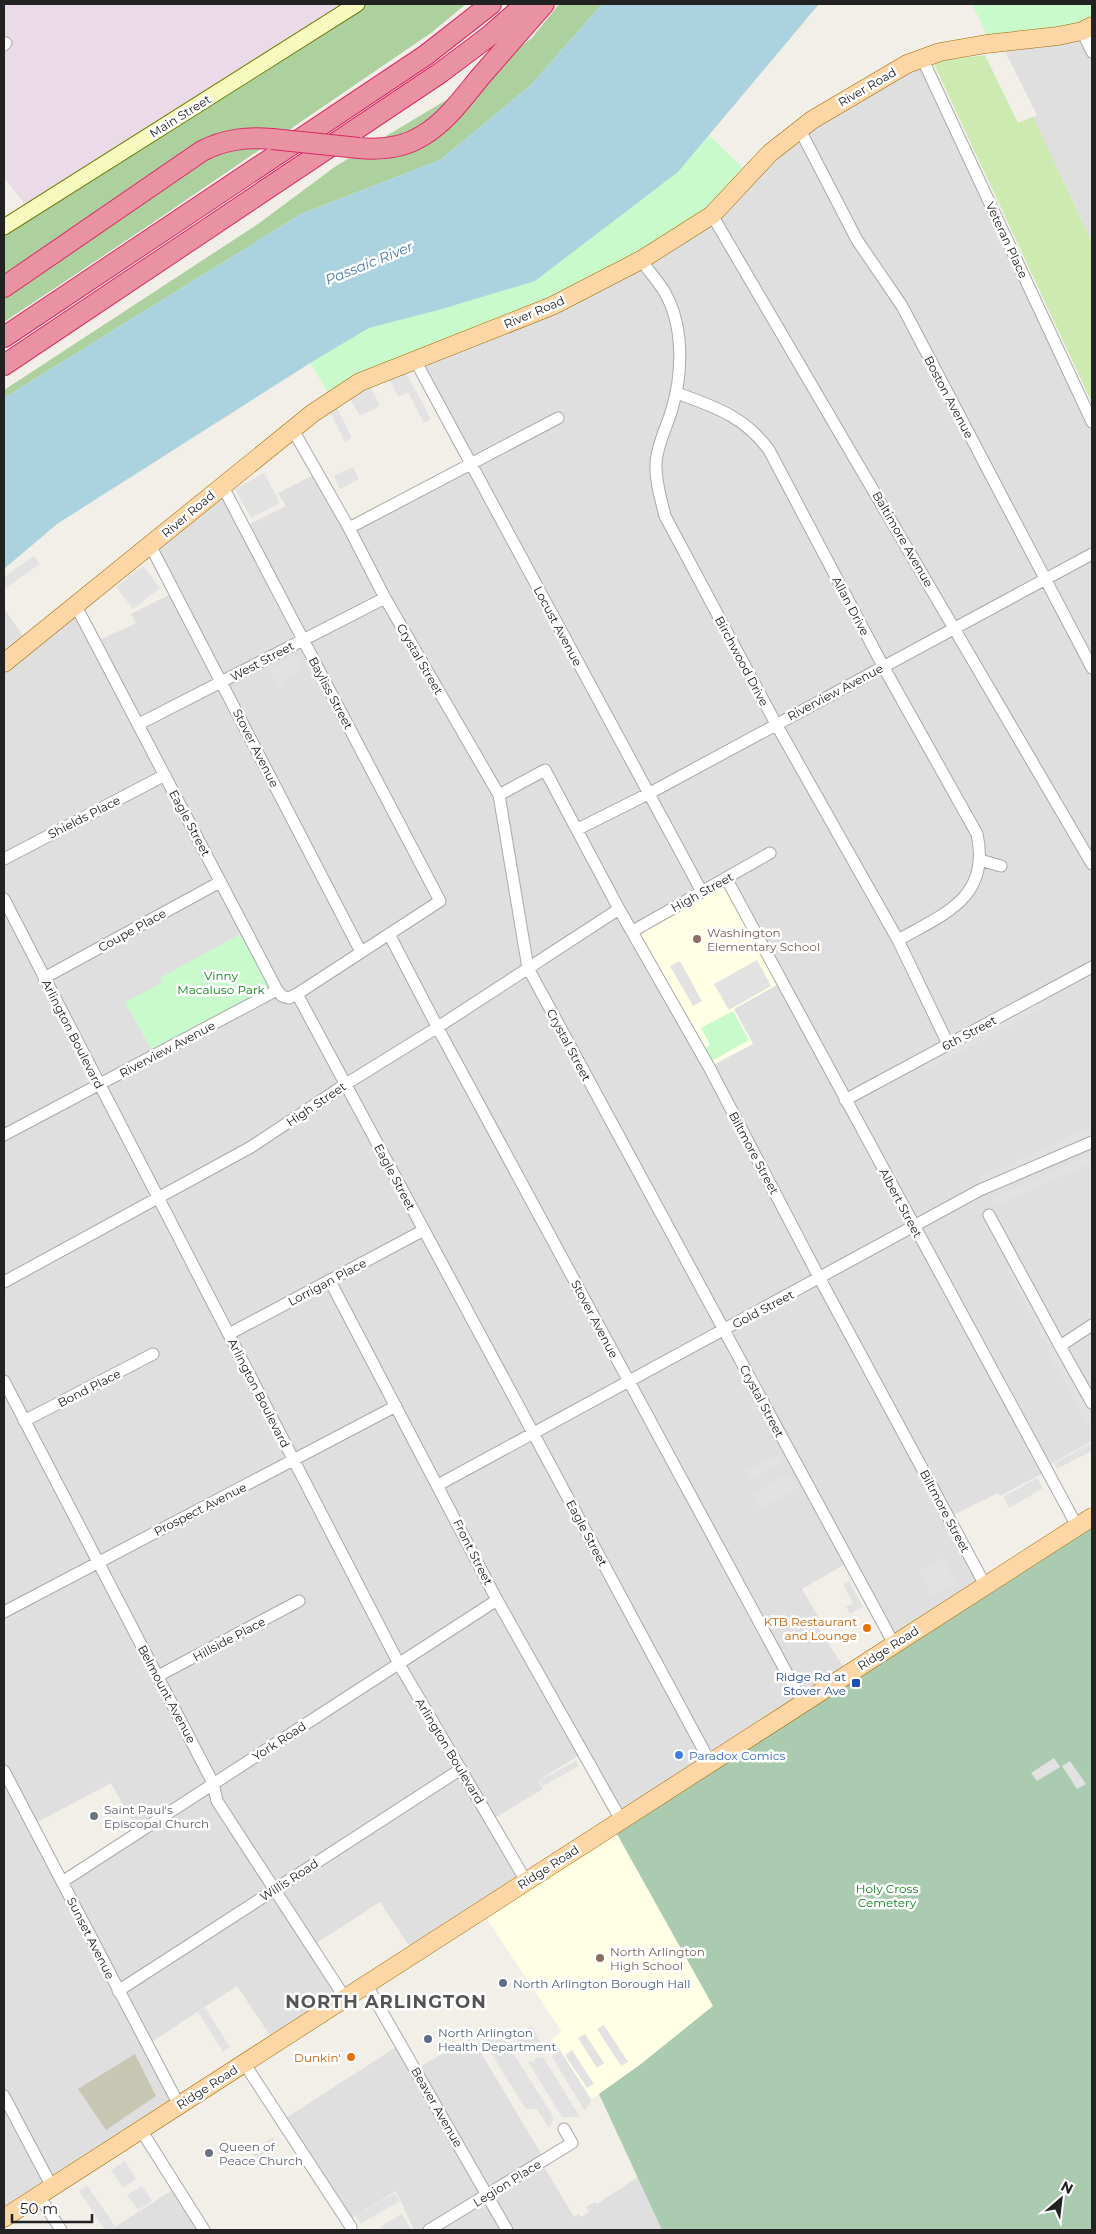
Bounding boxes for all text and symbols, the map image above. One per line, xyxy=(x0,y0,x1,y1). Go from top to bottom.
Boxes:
street label: River Road xyxy=(835,64,899,110)
street label: Main Street xyxy=(147,91,213,141)
street label: Veteran Place xyxy=(983,200,1031,280)
water label: Passaic River xyxy=(322,237,416,289)
street label: River Road xyxy=(501,292,567,332)
street label: Boston Avenue xyxy=(921,353,977,441)
street label: River Road xyxy=(158,487,218,541)
street label: Baltimore Avenue xyxy=(870,489,936,589)
street label: Allan Drive xyxy=(829,574,873,638)
street label: Locust Avenue xyxy=(531,583,585,669)
street label: Birchwood Drive xyxy=(712,613,772,709)
street label: Crystal Street xyxy=(394,621,447,697)
street label: West Street xyxy=(228,638,297,684)
street label: Bayliss Street xyxy=(306,654,356,732)
street label: Riverview Avenue xyxy=(785,660,885,724)
street label: Stover Avenue xyxy=(230,706,282,790)
street label: Eagle Street xyxy=(166,787,214,859)
street label: Shields Place xyxy=(45,792,123,842)
street label: High Street xyxy=(668,869,736,915)
street label: Coupe Place xyxy=(95,905,169,955)
place label: Washington Elementary School xyxy=(707,925,820,954)
marker: Washington Elementary School xyxy=(691,933,703,945)
park label: Vinny Macaluso Park xyxy=(177,968,266,997)
street label: Arlington Boulevard xyxy=(39,977,107,1091)
street label: Crystal Street xyxy=(544,1006,594,1084)
street label: 6th Street xyxy=(939,1012,999,1054)
street label: Riverview Avenue xyxy=(117,1017,217,1081)
street label: High Street xyxy=(283,1078,349,1129)
street label: Biltmore Street xyxy=(726,1109,782,1197)
street label: Eagle Street xyxy=(371,1141,419,1213)
street label: Albert Street xyxy=(876,1166,926,1240)
street label: Lorrigan Place xyxy=(285,1255,369,1309)
street label: Stover Avenue xyxy=(568,1277,622,1361)
street label: Gold Street xyxy=(730,1286,796,1331)
street label: Arlington Boulevard xyxy=(225,1336,293,1450)
street label: Crystal Street xyxy=(737,1362,787,1440)
street label: Bond Place xyxy=(55,1366,123,1410)
street label: Biltmore Street xyxy=(917,1467,973,1555)
street label: Prospect Avenue xyxy=(151,1479,249,1539)
street label: Eagle Street xyxy=(563,1497,611,1569)
street label: Front Street xyxy=(450,1516,496,1588)
street label: Hillside Place xyxy=(190,1614,268,1664)
place label: KTB Restaurant and Lounge xyxy=(764,1614,857,1643)
marker: KTB Restaurant and Lounge xyxy=(861,1622,873,1634)
street label: Ridge Road xyxy=(855,1623,921,1673)
street label: Belmount Avenue xyxy=(135,1642,199,1746)
place label: Ridge Rd at Stover Ave xyxy=(775,1669,846,1698)
marker: Ridge Rd at Stover Ave xyxy=(850,1677,862,1689)
street label: Arlington Boulevard xyxy=(412,1695,488,1807)
street label: York Road xyxy=(249,1718,309,1764)
place label: Paradox Comics xyxy=(689,1748,785,1763)
marker: Paradox Comics xyxy=(673,1749,685,1761)
place label: Saint Paul's Episcopal Church xyxy=(104,1802,209,1831)
marker: Saint Paul's Episcopal Church xyxy=(88,1810,100,1822)
street label: Ridge Road xyxy=(515,1842,581,1892)
street label: Willis Road xyxy=(257,1856,321,1904)
park label: Holy Cross Cemetery xyxy=(856,1881,918,1910)
street label: Sunset Avenue xyxy=(64,1895,118,1981)
place label: North Arlington High School xyxy=(610,1944,705,1973)
marker: North Arlington High School xyxy=(594,1952,606,1964)
place label: North Arlington Borough Hall xyxy=(513,1976,691,1991)
marker: North Arlington Borough Hall xyxy=(497,1977,509,1989)
district label: NORTH ARLINGTON xyxy=(285,1991,487,2013)
place label: North Arlington Health Department xyxy=(438,2025,556,2054)
marker: North Arlington Health Department xyxy=(422,2033,434,2045)
place label: Dunkin' xyxy=(294,2050,341,2065)
marker: Dunkin' xyxy=(345,2051,357,2063)
street label: Ridge Road xyxy=(174,2062,240,2112)
street label: Beaver Avenue xyxy=(408,2064,466,2150)
place label: Queen of Peace Church xyxy=(219,2139,303,2168)
marker: Queen of Peace Church xyxy=(203,2147,215,2159)
street label: Legion Place xyxy=(470,2156,544,2210)
north arrow xyxy=(1036,2174,1086,2224)
text: N xyxy=(1058,2177,1076,2198)
scale bar xyxy=(12,2192,92,2224)
text: 50 m xyxy=(20,2199,58,2218)

